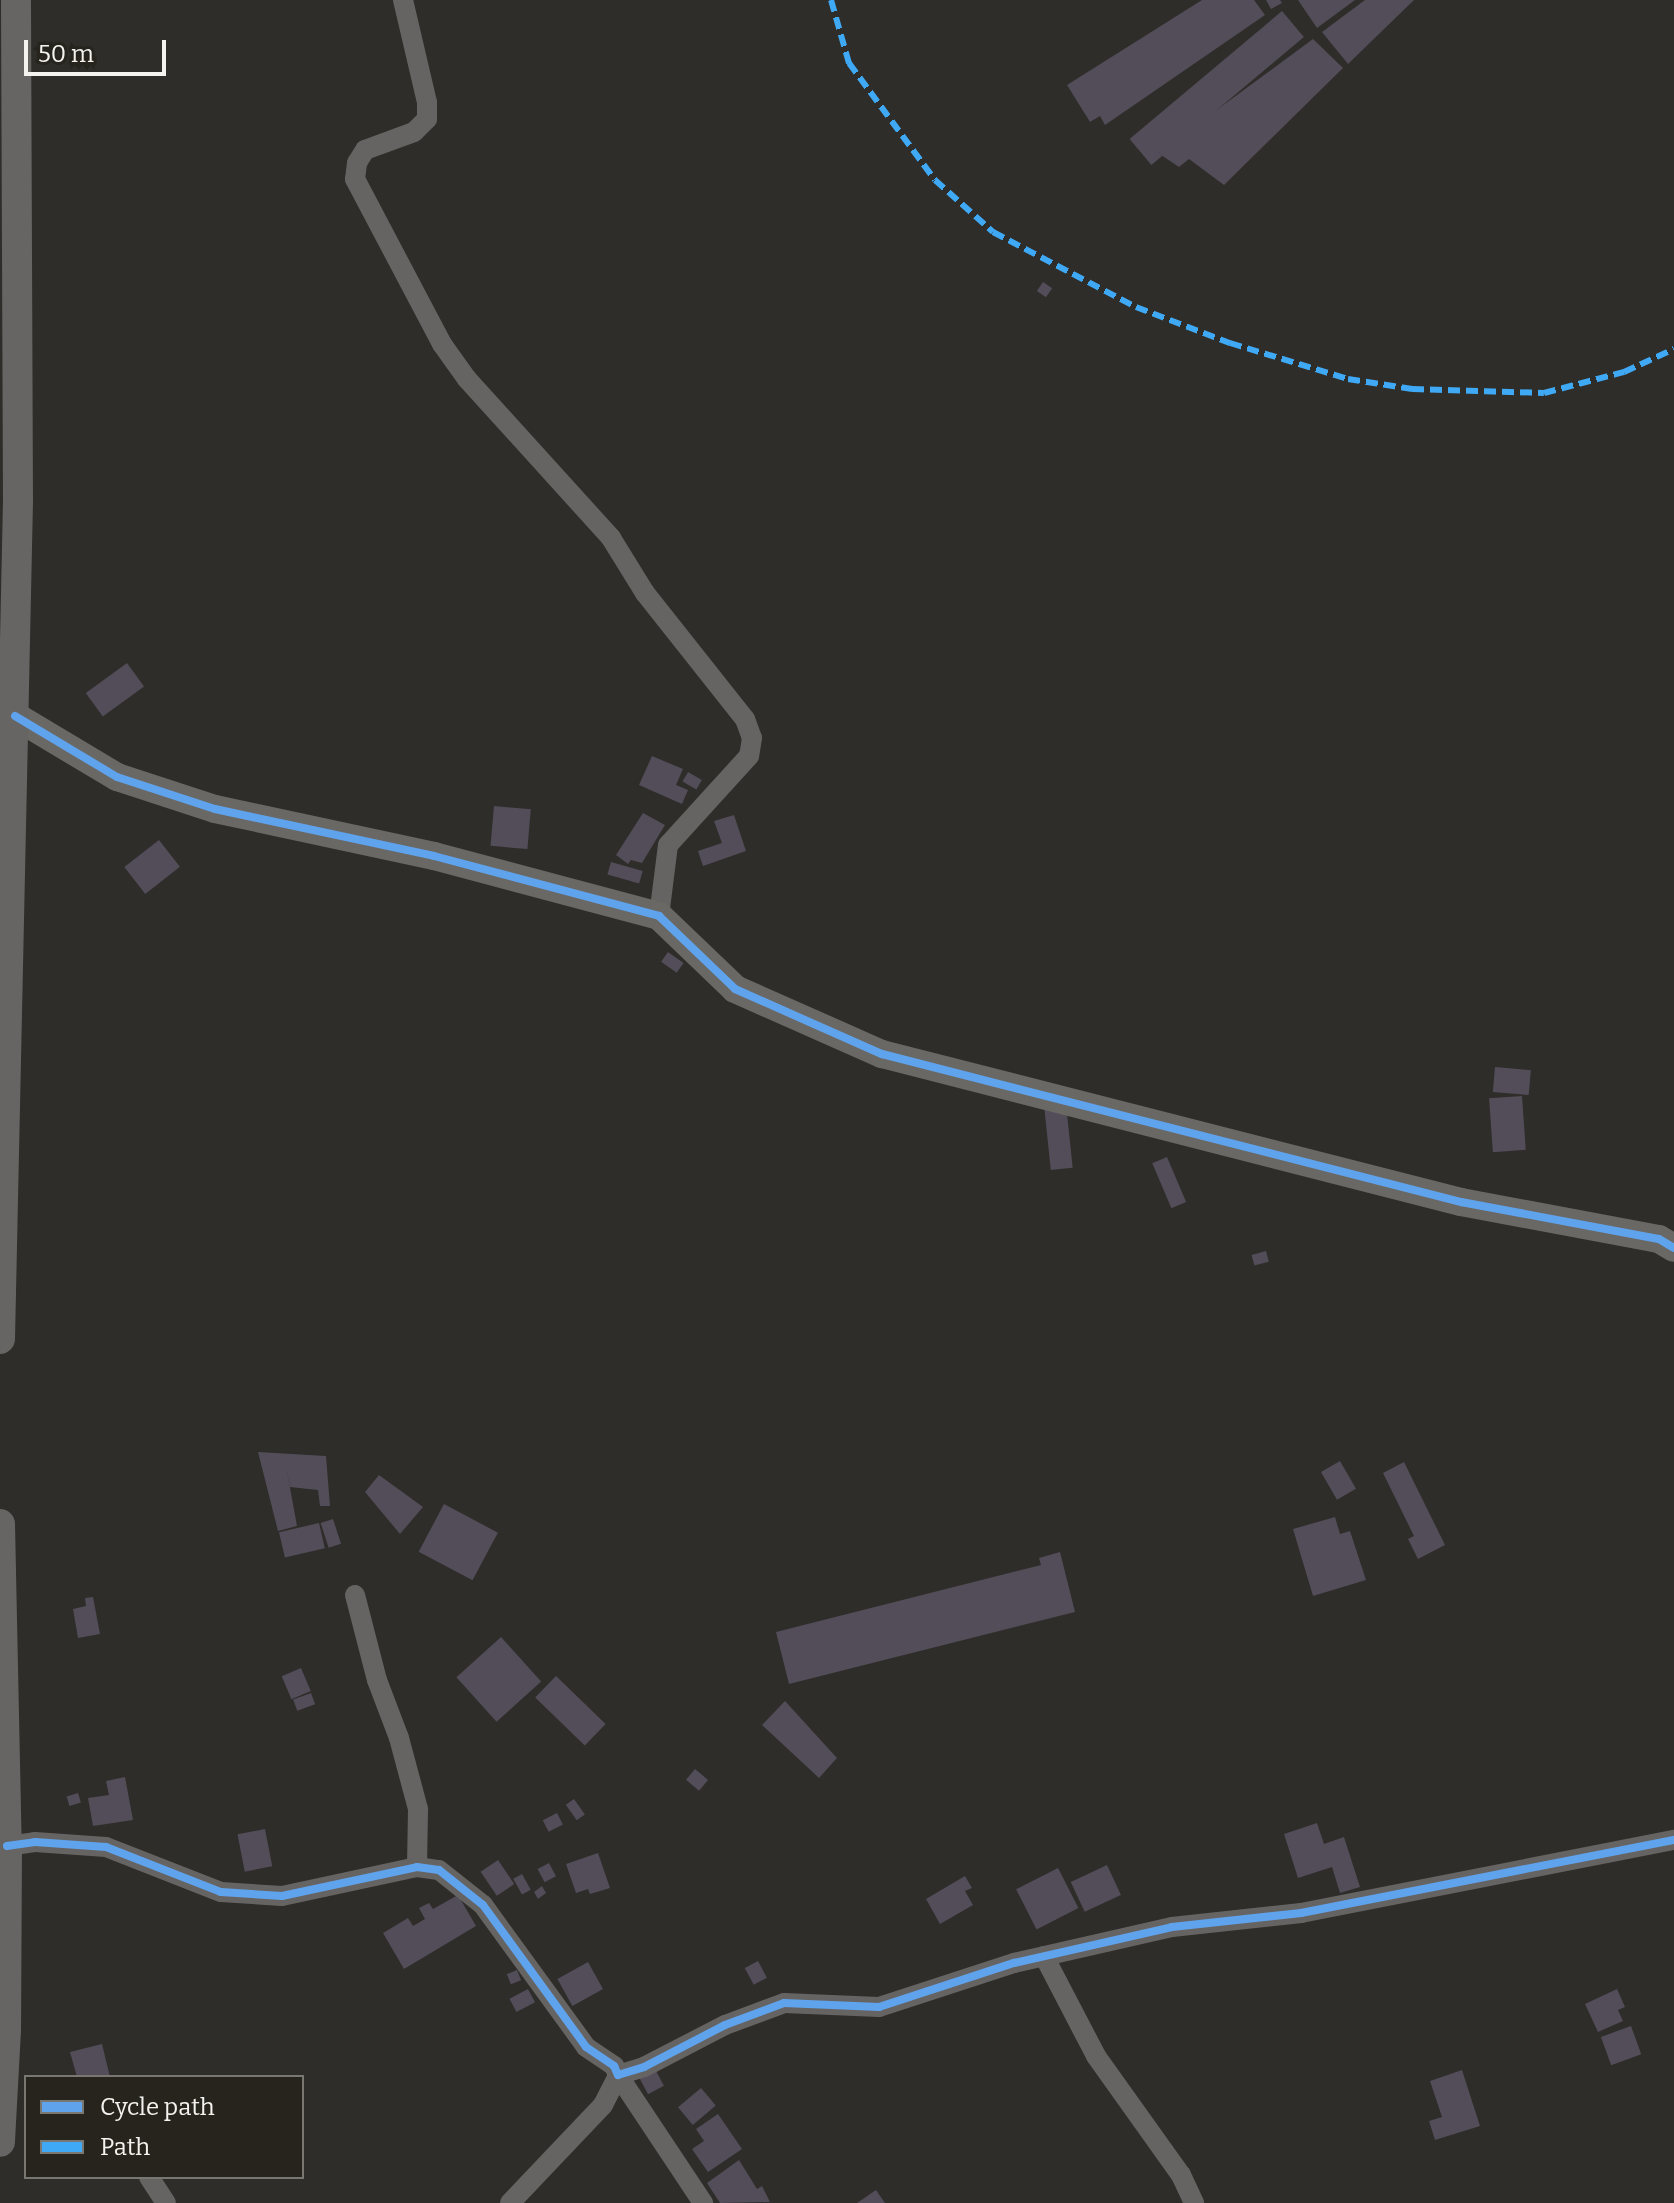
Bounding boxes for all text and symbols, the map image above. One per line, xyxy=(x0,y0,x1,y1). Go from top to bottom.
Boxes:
scale bar xyxy=(28,24,170,74)
text: 50 m xyxy=(38,40,94,68)
legend xyxy=(24,2075,304,2179)
text: Cycle path xyxy=(100,2093,215,2121)
text: Path xyxy=(100,2133,150,2161)

